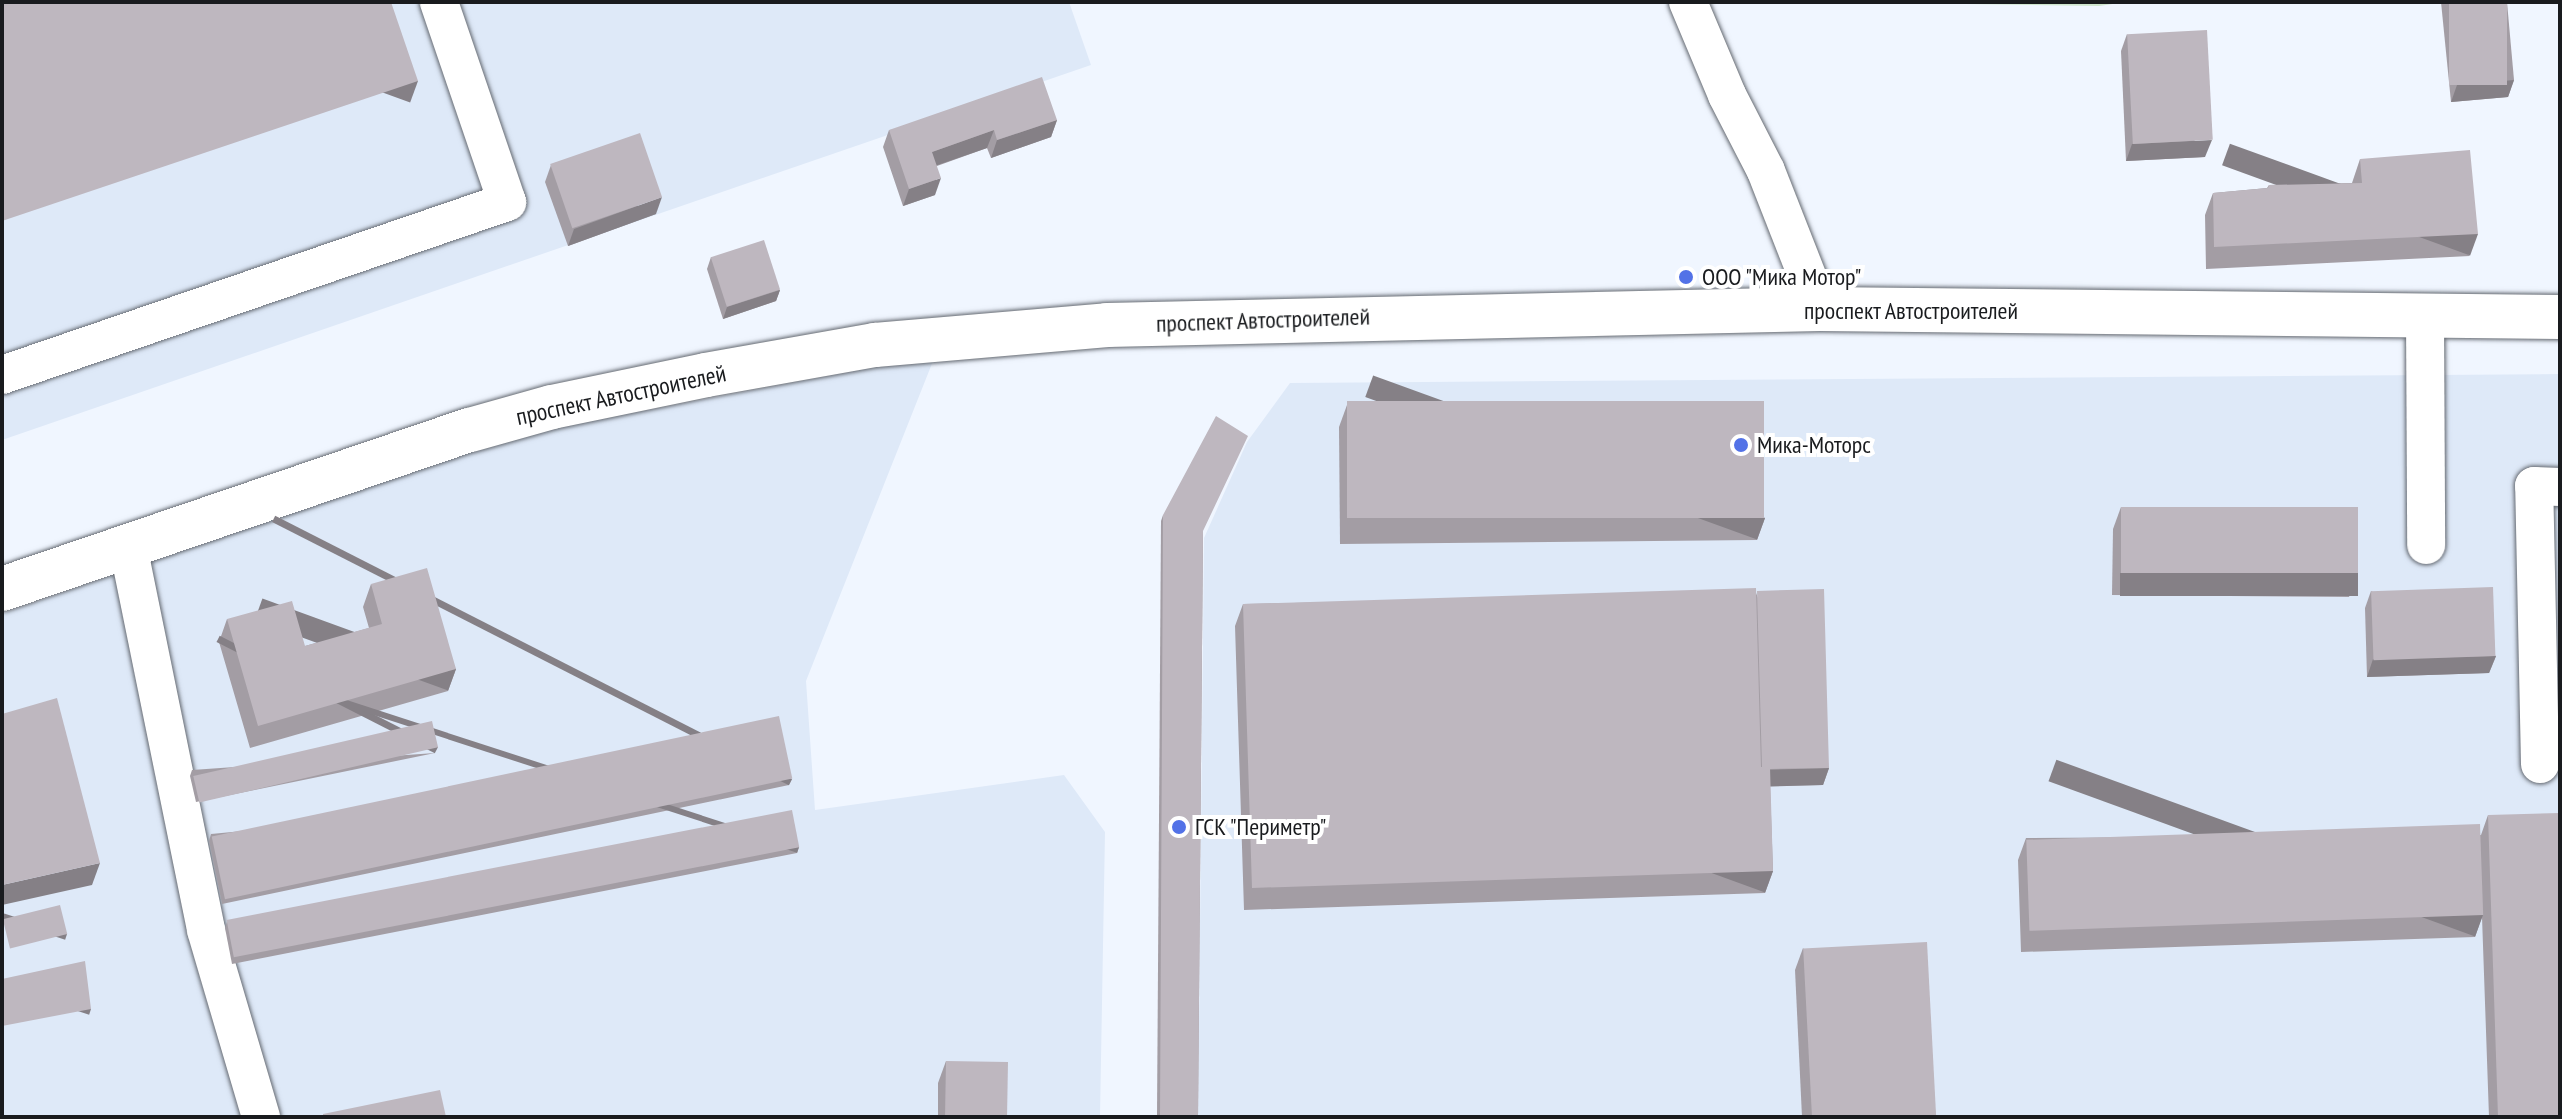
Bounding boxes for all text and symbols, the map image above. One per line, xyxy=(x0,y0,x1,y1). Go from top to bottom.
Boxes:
place label: ООО "Мика Мотор" xyxy=(1702,263,1863,291)
marker: ООО "Мика Мотор" xyxy=(1677,268,1695,286)
street label: проспект Автостроителей xyxy=(1803,297,2019,325)
street label: проспект Автостроителей xyxy=(1155,302,1371,338)
street label: проспект Автостроителей xyxy=(513,359,729,431)
place label: Мика-Моторс xyxy=(1757,431,1871,459)
marker: Мика-Моторс xyxy=(1732,436,1750,454)
place label: ГСК "Периметр" xyxy=(1195,813,1328,841)
marker: ГСК "Периметр" xyxy=(1170,818,1188,836)

